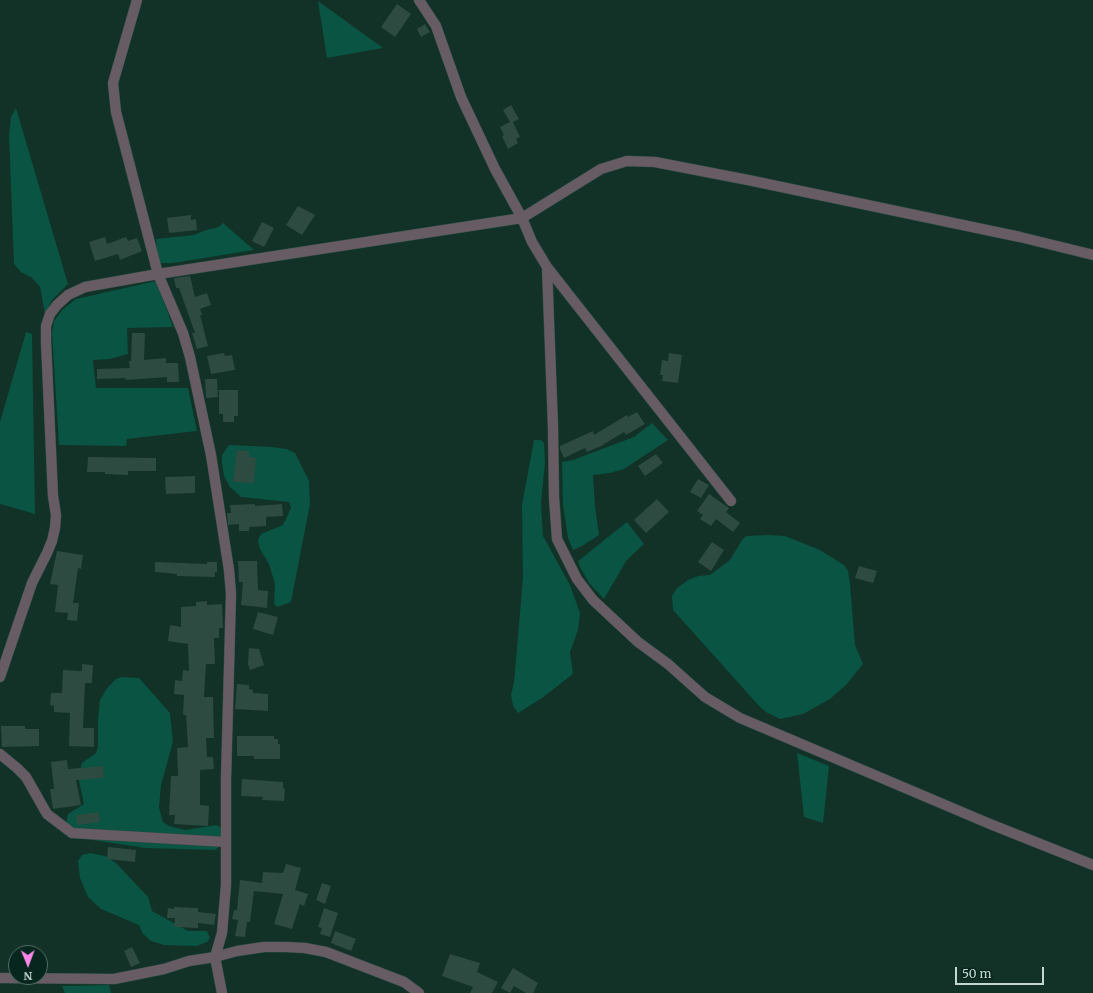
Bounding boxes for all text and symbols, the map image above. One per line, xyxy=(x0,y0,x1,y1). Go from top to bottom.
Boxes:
north arrow xyxy=(8,945,48,985)
scale bar xyxy=(957,959,1046,985)
text: 50 m xyxy=(962,966,991,981)
text: N xyxy=(24,969,33,983)

